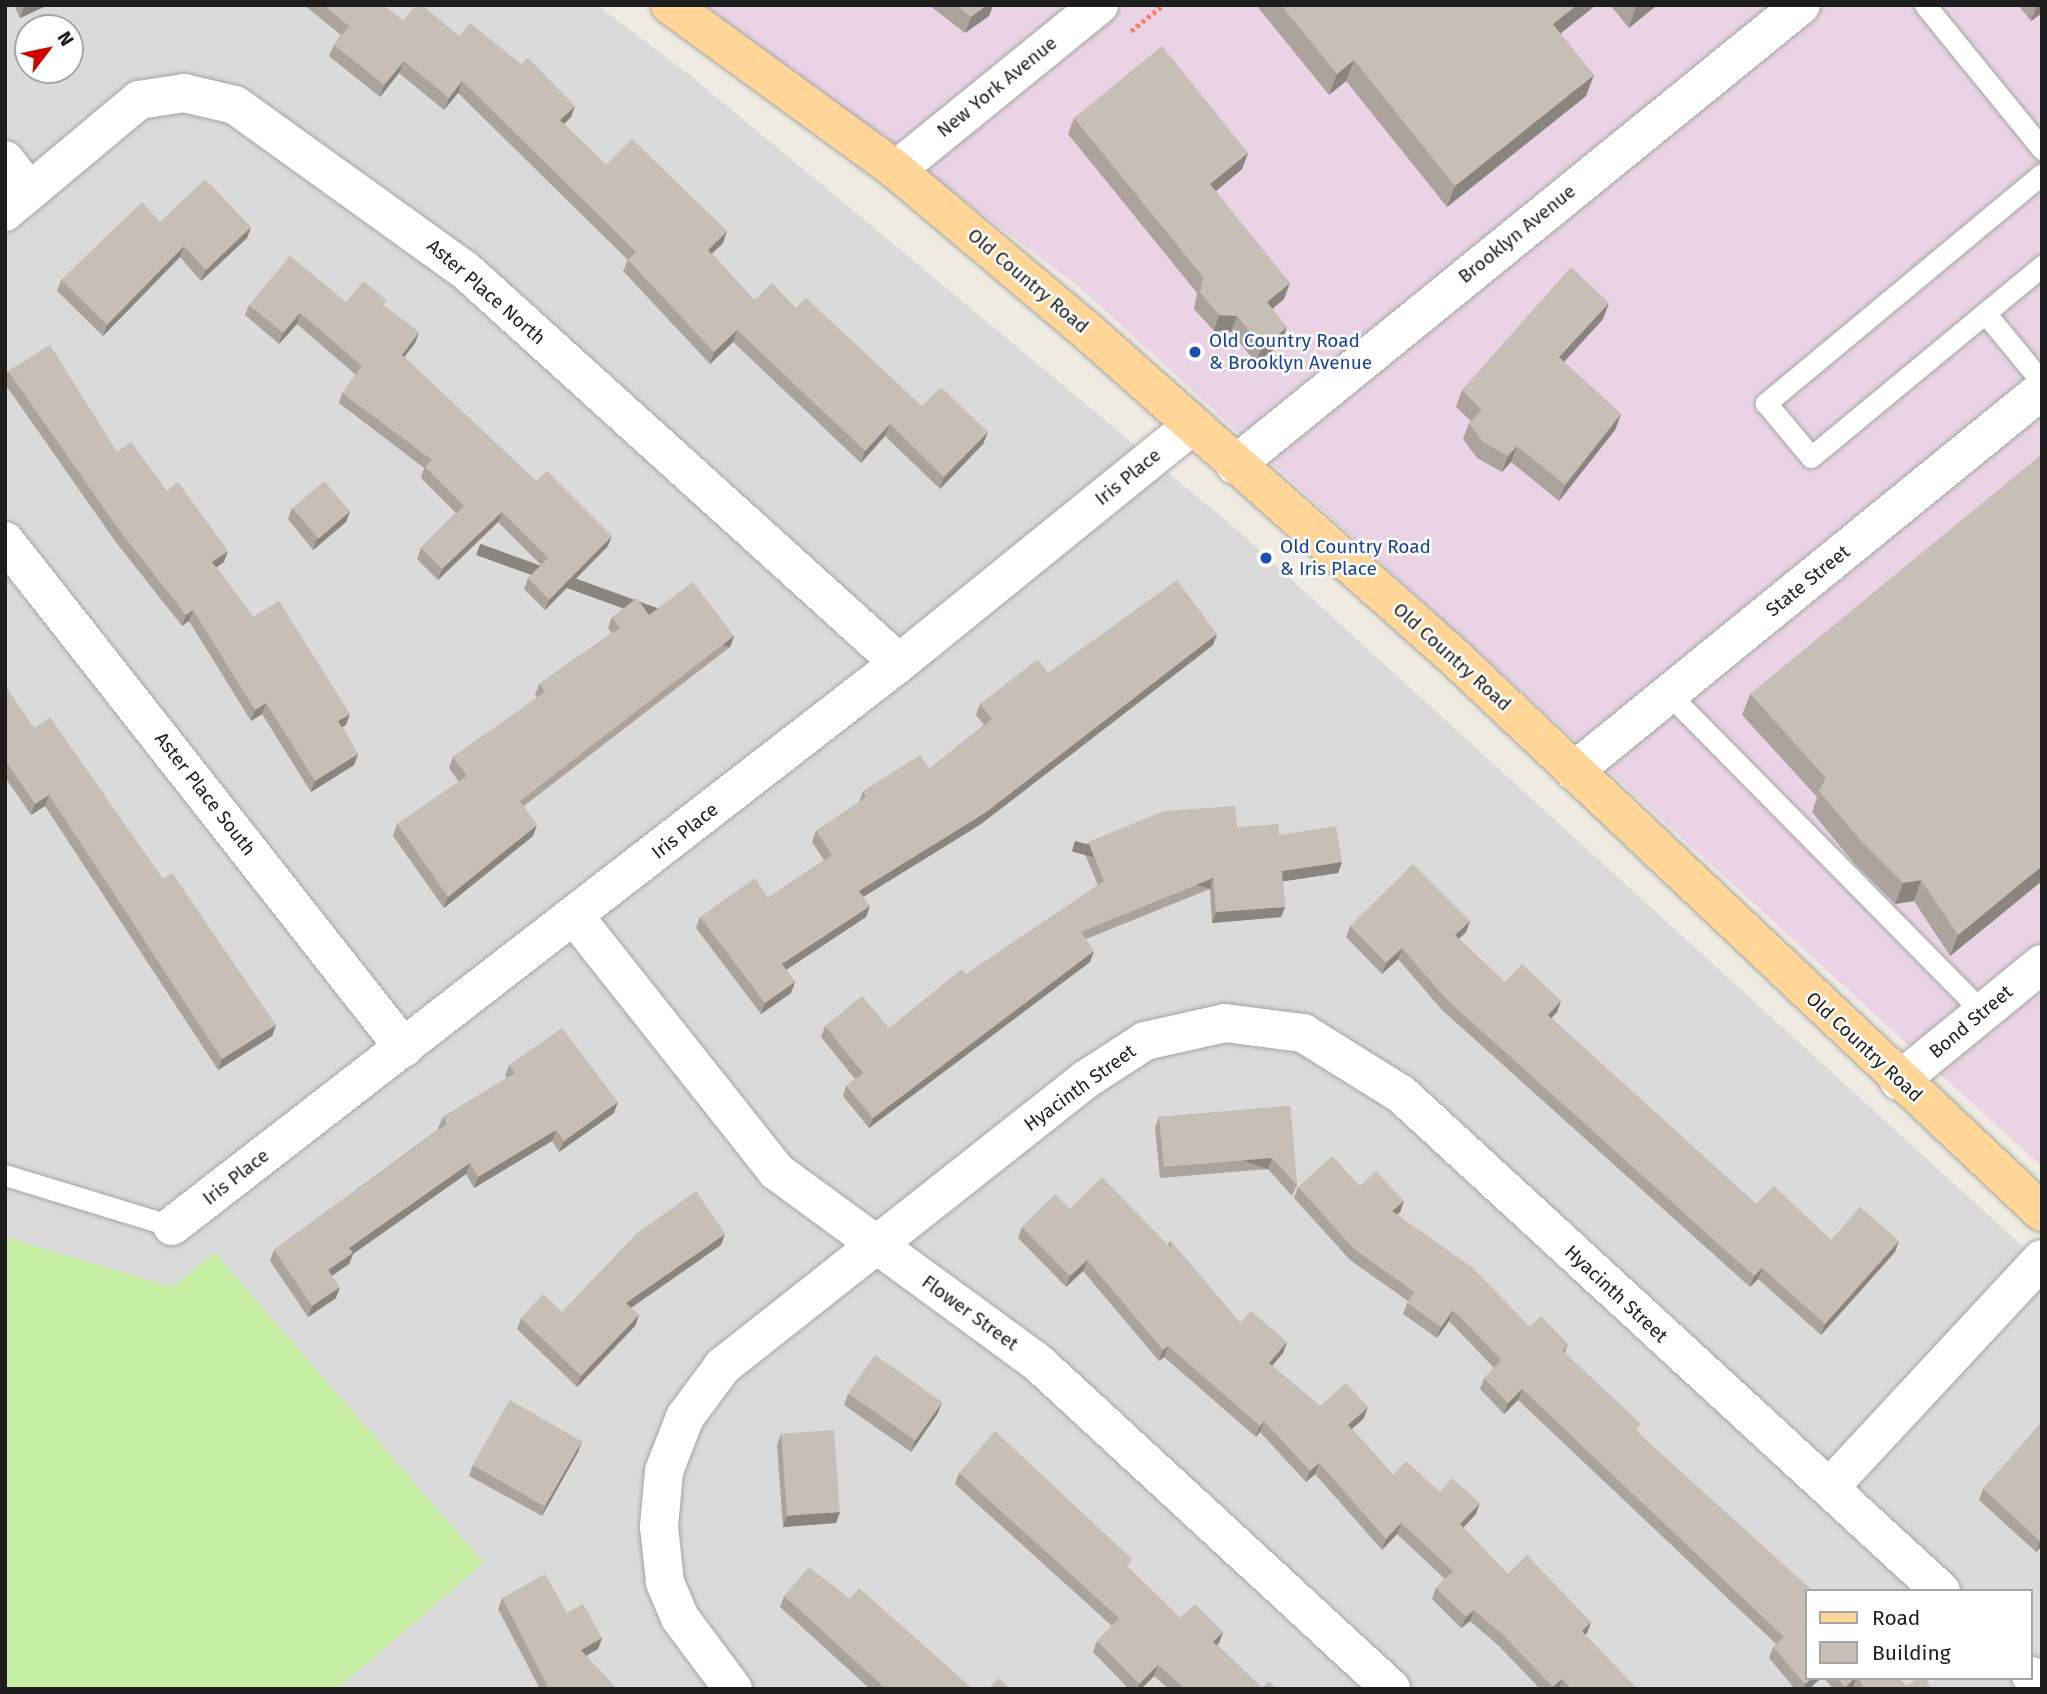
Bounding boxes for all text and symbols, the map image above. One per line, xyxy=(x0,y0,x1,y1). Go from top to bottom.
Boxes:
north arrow xyxy=(14,14,84,84)
text: N xyxy=(52,27,79,50)
street label: New York Avenue xyxy=(932,32,1062,142)
street label: Brooklyn Avenue xyxy=(1454,180,1580,288)
street label: Old Country Road xyxy=(963,224,1093,338)
street label: Aster Place North xyxy=(422,234,550,350)
place label: Old Country Road & Brooklyn Avenue xyxy=(1209,330,1372,374)
marker: Old Country Road & Brooklyn Avenue xyxy=(1187,344,1203,360)
street label: Iris Place xyxy=(1091,444,1165,510)
place label: Old Country Road & Iris Place xyxy=(1280,536,1431,580)
street label: State Street xyxy=(1762,540,1854,622)
marker: Old Country Road & Iris Place xyxy=(1258,550,1274,566)
street label: Old Country Road xyxy=(1388,598,1516,716)
street label: Aster Place South xyxy=(150,728,260,860)
street label: Iris Place xyxy=(647,798,723,864)
street label: Bond Street xyxy=(1925,981,2017,1063)
street label: Old Country Road xyxy=(1801,987,1927,1107)
street label: Hyacinth Street xyxy=(1020,1040,1140,1136)
street label: Iris Place xyxy=(198,1144,274,1210)
street label: Hyacinth Street xyxy=(1560,1240,1672,1348)
street label: Flower Street xyxy=(917,1270,1023,1356)
legend xyxy=(1806,1589,2033,1680)
text: Road xyxy=(1872,1605,1920,1631)
text: Building xyxy=(1872,1640,1951,1666)

